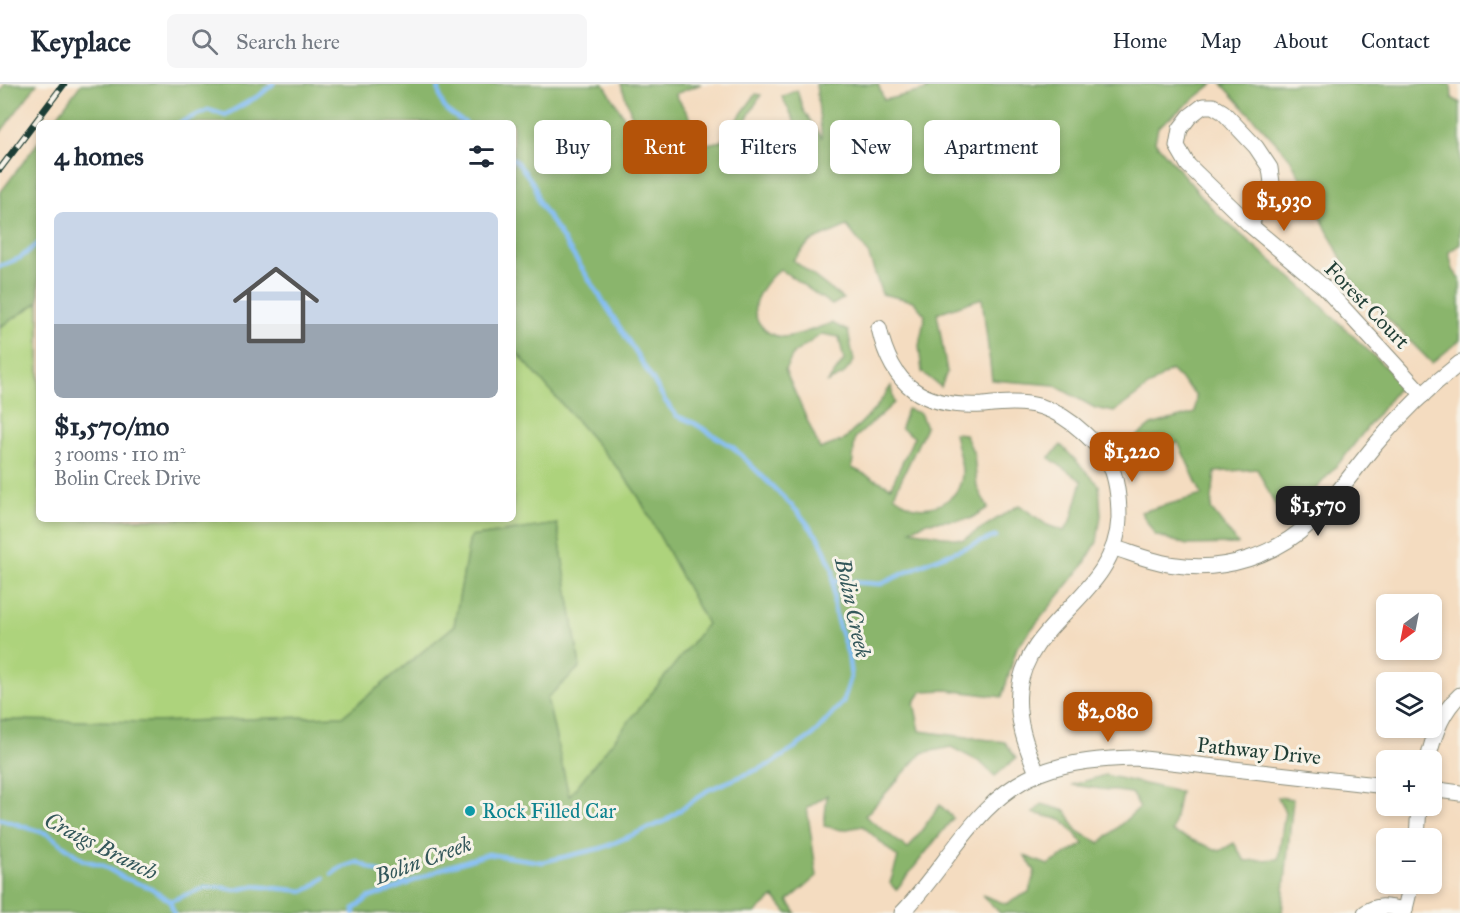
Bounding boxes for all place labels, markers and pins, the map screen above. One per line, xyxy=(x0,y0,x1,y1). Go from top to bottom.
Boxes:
pin: $1,930 xyxy=(1235,181,1333,232)
pin: $1,220 xyxy=(1083,432,1181,483)
pin: $1,570 xyxy=(1269,486,1367,537)
pin: $2,080 xyxy=(1059,692,1157,743)
place label: Rock Filled Car xyxy=(482,798,616,824)
marker: Rock Filled Car xyxy=(463,804,477,818)

